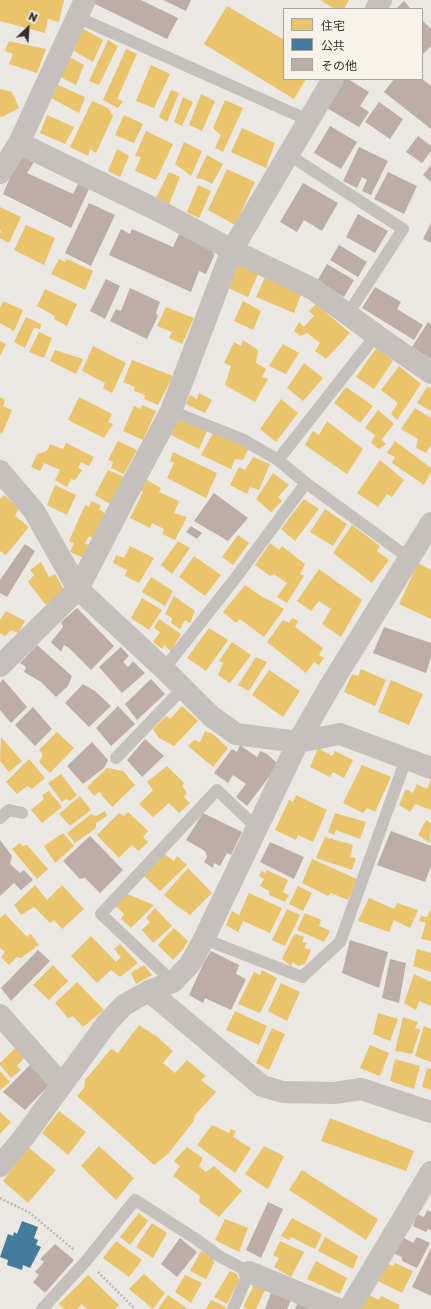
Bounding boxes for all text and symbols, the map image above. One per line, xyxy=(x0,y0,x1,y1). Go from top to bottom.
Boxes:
north arrow xyxy=(8,8,48,48)
legend xyxy=(283,8,423,80)
text: N xyxy=(27,9,40,24)
text: 住宅 xyxy=(321,18,345,33)
text: 公共 xyxy=(321,38,345,53)
text: その他 xyxy=(321,58,357,73)

